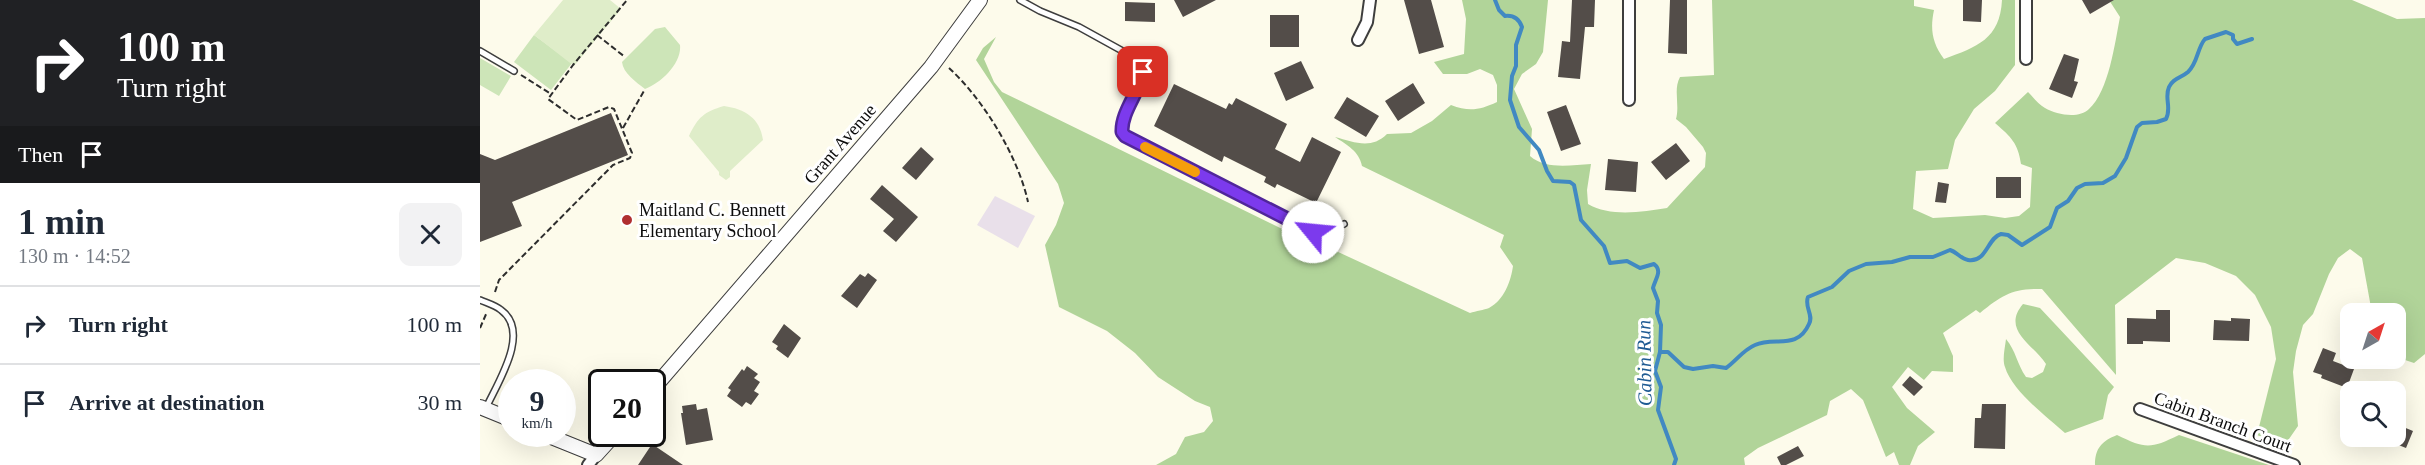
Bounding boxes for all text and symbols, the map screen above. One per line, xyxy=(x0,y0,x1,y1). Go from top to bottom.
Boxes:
icon: right xyxy=(18,24,96,102)
text: 100 m xyxy=(117,24,226,70)
pin xyxy=(1117,46,1168,97)
icon: arrive xyxy=(1126,55,1159,88)
text: Turn right xyxy=(117,73,226,103)
street label: Grant Avenue xyxy=(800,100,880,188)
icon: arrive xyxy=(75,138,108,171)
text: Then xyxy=(18,142,63,167)
place label: Maitland C. Bennett Elementary School xyxy=(639,200,785,241)
position arrow xyxy=(1281,200,1345,264)
text: 1 min xyxy=(18,202,105,242)
button: close xyxy=(399,203,462,266)
marker: Maitland C. Bennett Elementary School xyxy=(620,213,634,227)
text: 130 m · 14:52 xyxy=(18,245,131,267)
north arrow xyxy=(2340,303,2406,369)
map controls xyxy=(2340,303,2406,447)
icon: right xyxy=(18,309,51,342)
text: Turn right xyxy=(69,312,168,337)
text: 100 m xyxy=(406,312,462,337)
water label: Cabin Run xyxy=(1632,320,1656,406)
speed limit sign: 20 xyxy=(588,369,666,447)
button: search xyxy=(2340,381,2406,447)
text: 9 xyxy=(530,384,545,417)
icon: arrive xyxy=(18,387,51,420)
street label: Cabin Branch Court xyxy=(2151,388,2295,456)
text: Arrive at destination xyxy=(69,390,265,415)
text: 30 m xyxy=(417,390,462,415)
text: km/h xyxy=(522,415,552,431)

